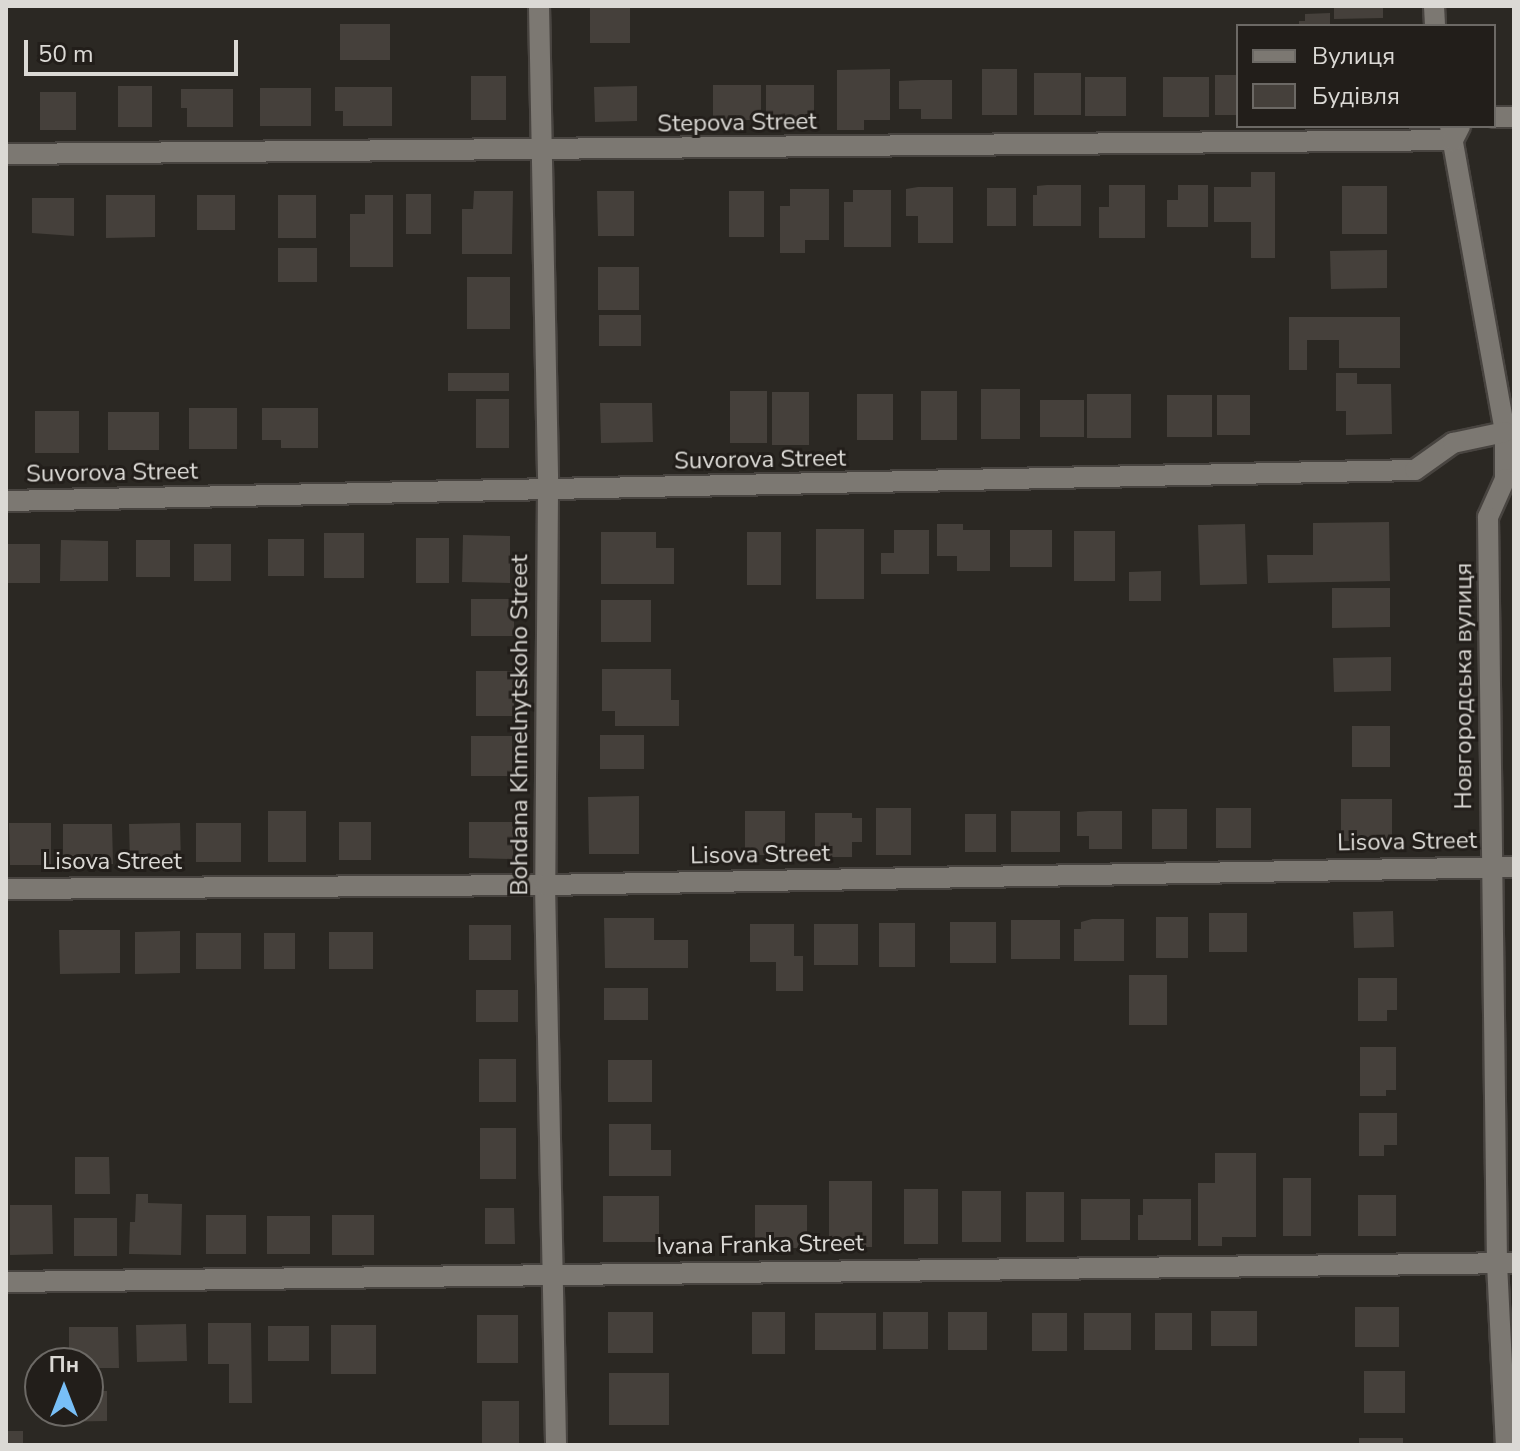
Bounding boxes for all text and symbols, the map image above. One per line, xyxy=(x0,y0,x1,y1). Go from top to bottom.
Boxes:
scale bar xyxy=(28,24,242,74)
legend xyxy=(1236,24,1496,128)
text: 50 m xyxy=(38,38,94,70)
text: Вулиця xyxy=(1312,40,1395,72)
text: Будівля xyxy=(1312,80,1400,112)
street label: Stepova Street xyxy=(657,107,817,139)
street label: Suvorova Street xyxy=(674,444,846,476)
street label: Suvorova Street xyxy=(26,457,198,489)
street label: Bohdana Khmelnytskoho Street xyxy=(506,554,534,896)
street label: Новгородська вулиця xyxy=(1450,562,1478,810)
street label: Lisova Street xyxy=(1337,826,1477,858)
street label: Lisova Street xyxy=(690,839,830,871)
street label: Lisova Street xyxy=(42,848,182,876)
street label: Ivana Franka Street xyxy=(656,1229,864,1261)
north arrow xyxy=(24,1347,104,1427)
text: Пн xyxy=(49,1350,79,1380)

